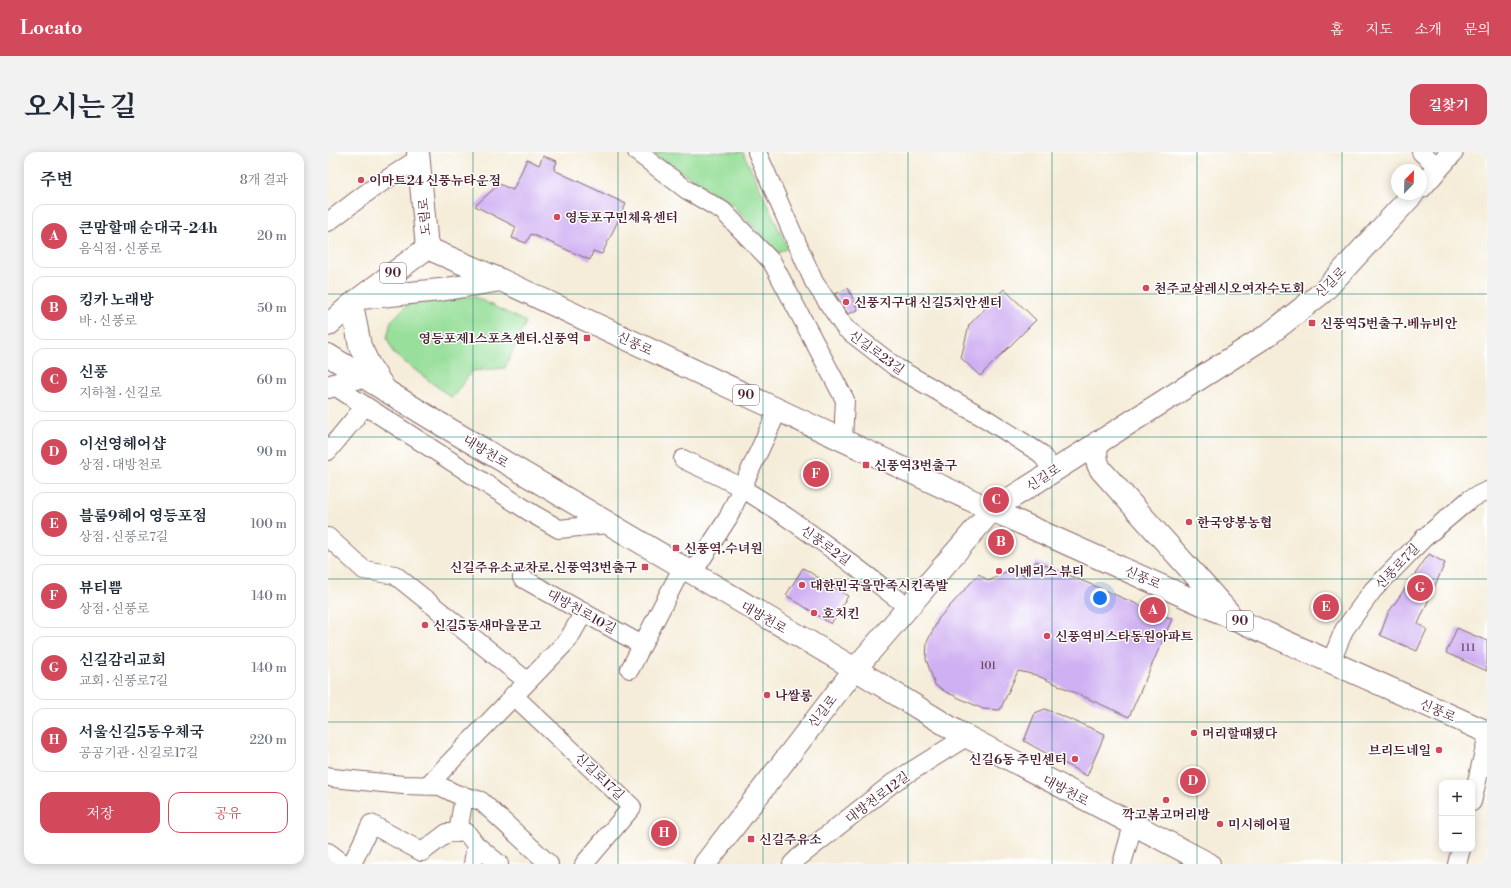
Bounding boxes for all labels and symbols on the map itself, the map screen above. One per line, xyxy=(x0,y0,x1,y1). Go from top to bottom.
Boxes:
north arrow xyxy=(1391,164,1427,200)
place label: 이마트24 신풍뉴타운점 xyxy=(369,173,501,189)
marker: 이마트24 신풍뉴타운점 xyxy=(356,175,366,185)
street label: 도림로 xyxy=(415,197,435,236)
place label: 영등포구민체육센터 xyxy=(565,210,678,226)
marker: 영등포구민체육센터 xyxy=(552,212,562,222)
road number: 90 xyxy=(380,263,406,283)
street label: 신길로 xyxy=(1312,263,1350,302)
place label: 천주교살레시오여자수도회 xyxy=(1154,281,1305,297)
marker: 천주교살레시오여자수도회 xyxy=(1141,283,1151,293)
place label: 신풍지구대 신길5치안센터 xyxy=(854,295,1002,311)
marker: 신풍지구대 신길5치안센터 xyxy=(841,297,851,307)
place label: 신풍역5번출구.베뉴비안 xyxy=(1320,316,1458,332)
marker: 신풍역5번출구.베뉴비안 xyxy=(1307,318,1317,328)
street label: 신길로23길 xyxy=(845,327,907,378)
street label: 신풍로 xyxy=(614,329,655,359)
place label: 영등포제1스포츠센터.신풍역 xyxy=(419,331,579,347)
marker: 영등포제1스포츠센터.신풍역 xyxy=(582,333,592,343)
road number: 90 xyxy=(733,385,759,405)
street label: 대방천로 xyxy=(460,432,512,472)
place label: 신풍역3번출구 xyxy=(874,458,958,474)
pin: F xyxy=(803,459,829,489)
marker: 신풍역3번출구 xyxy=(861,460,871,470)
street label: 신길로 xyxy=(1023,461,1064,495)
pin: C xyxy=(983,485,1009,515)
place label: 한국양봉농협 xyxy=(1197,515,1272,531)
marker: 한국양봉농협 xyxy=(1184,517,1194,527)
street label: 신풍로2길 xyxy=(797,522,853,569)
pin: B xyxy=(988,527,1014,557)
place label: 신풍역.수녀원 xyxy=(684,541,763,557)
street label: 신풍로7길 xyxy=(1372,541,1423,593)
marker: 신풍역.수녀원 xyxy=(671,543,681,553)
place label: 신길주유소교차로.신풍역3번출구 xyxy=(450,560,637,576)
marker: 신길주유소교차로.신풍역3번출구 xyxy=(640,562,650,572)
street label: 신풍로 xyxy=(1122,563,1163,593)
place label: 이베리스 뷰티 xyxy=(1007,564,1084,580)
marker: 이베리스 뷰티 xyxy=(994,566,1004,576)
pin: G xyxy=(1407,573,1433,603)
place label: 대한민국을만족시킨족발 xyxy=(810,578,949,594)
marker: 대한민국을만족시킨족발 xyxy=(797,580,807,590)
street label: 대방천로10길 xyxy=(544,586,619,637)
your location xyxy=(1090,588,1110,608)
pin: E xyxy=(1313,592,1339,622)
pin: A xyxy=(1140,595,1166,625)
street label: 대방천로 xyxy=(738,598,790,638)
place label: 호치킨 xyxy=(822,606,860,622)
marker: 호치킨 xyxy=(809,608,819,618)
road number: 90 xyxy=(1227,611,1253,631)
place label: 신길5동새마을문고 xyxy=(433,618,542,634)
marker: 신길5동새마을문고 xyxy=(420,620,430,630)
place label: 신풍역비스타동원아파트 xyxy=(1055,629,1194,645)
marker: 신풍역비스타동원아파트 xyxy=(1042,631,1052,641)
house number: 111 xyxy=(1461,641,1476,655)
house number: 101 xyxy=(980,659,996,673)
place label: 나쌀롱 xyxy=(775,688,813,704)
marker: 나쌀롱 xyxy=(762,690,772,700)
street label: 신길로 xyxy=(805,692,841,731)
street label: 신풍로 xyxy=(1417,696,1458,726)
place label: 머리할때됐다 xyxy=(1202,726,1278,742)
marker: 머리할때됐다 xyxy=(1189,728,1199,738)
place label: 브리드네일 xyxy=(1368,743,1431,759)
marker: 브리드네일 xyxy=(1434,745,1444,755)
street label: 신길로17길 xyxy=(571,750,627,804)
place label: 신길6동 주민센터 xyxy=(969,752,1067,768)
marker: 신길6동 주민센터 xyxy=(1070,754,1080,764)
pin: D xyxy=(1180,766,1206,796)
street label: 대방천로12길 xyxy=(842,769,913,827)
street label: 대방천로 xyxy=(1040,772,1092,810)
marker: 깍고볶고머리방 xyxy=(1161,795,1171,805)
place label: 깍고볶고머리방 xyxy=(1122,807,1210,823)
place label: 미시헤어필 xyxy=(1228,817,1291,833)
pin: H xyxy=(651,818,677,848)
marker: 미시헤어필 xyxy=(1215,819,1225,829)
place label: 신길주유소 xyxy=(759,832,822,848)
marker: 신길주유소 xyxy=(746,834,756,844)

